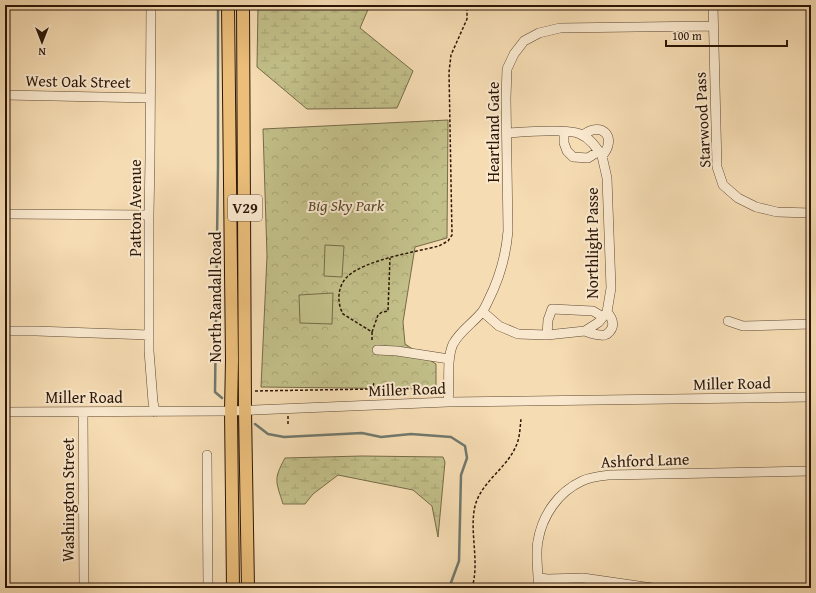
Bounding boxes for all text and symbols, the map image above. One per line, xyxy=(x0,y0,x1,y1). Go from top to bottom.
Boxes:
north arrow xyxy=(22,22,62,62)
scale bar xyxy=(666,22,787,48)
text: 100 m xyxy=(672,27,702,44)
text: N xyxy=(38,44,46,60)
street label: West Oak Street xyxy=(25,68,131,94)
street label: Starwood Pass xyxy=(688,71,716,169)
street label: Heartland Gate xyxy=(481,81,505,183)
street label: Patton Avenue xyxy=(123,159,147,257)
street label: Northlight Passe xyxy=(580,187,604,299)
park label: Big Sky Park xyxy=(307,193,385,217)
road number: V29 xyxy=(228,195,262,221)
street label: North Randall Road xyxy=(203,231,227,363)
street label: Miller Road xyxy=(693,370,772,396)
street label: Miller Road xyxy=(368,376,447,402)
street label: Miller Road xyxy=(45,385,123,409)
street label: Washington Street xyxy=(56,438,80,562)
street label: Ashford Lane xyxy=(600,446,690,474)

